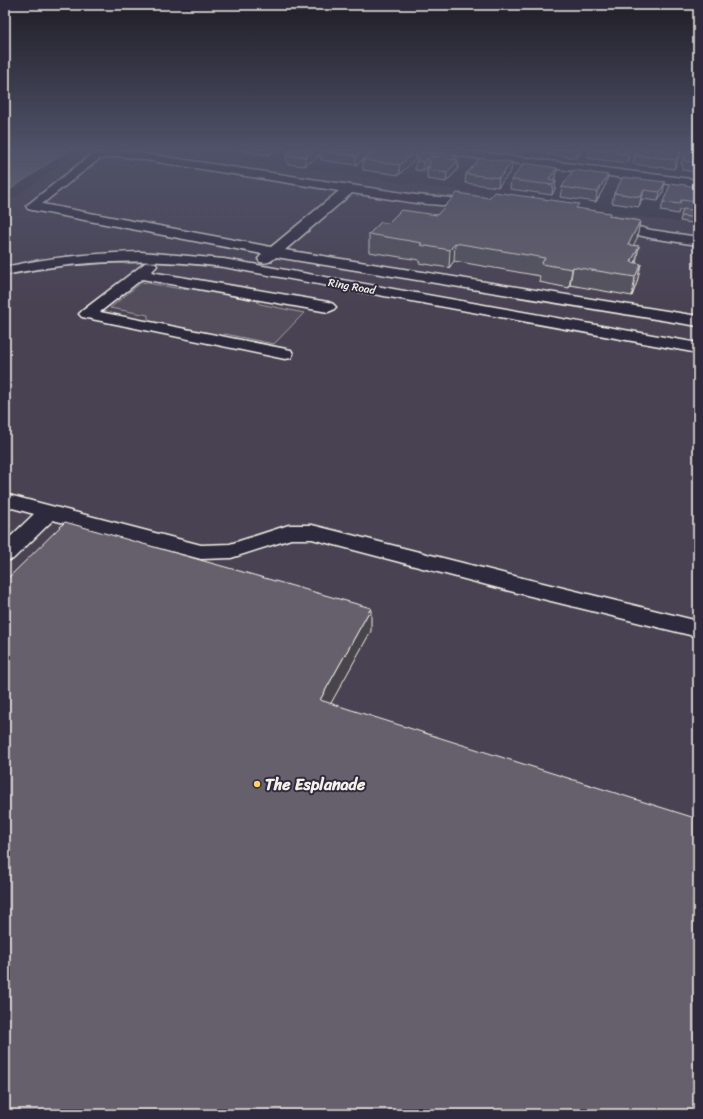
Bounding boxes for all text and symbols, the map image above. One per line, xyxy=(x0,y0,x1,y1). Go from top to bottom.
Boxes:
street label: Ring Road xyxy=(327,273,378,300)
place label: The Esplanade xyxy=(265,770,366,799)
marker: The Esplanade xyxy=(252,779,262,789)

